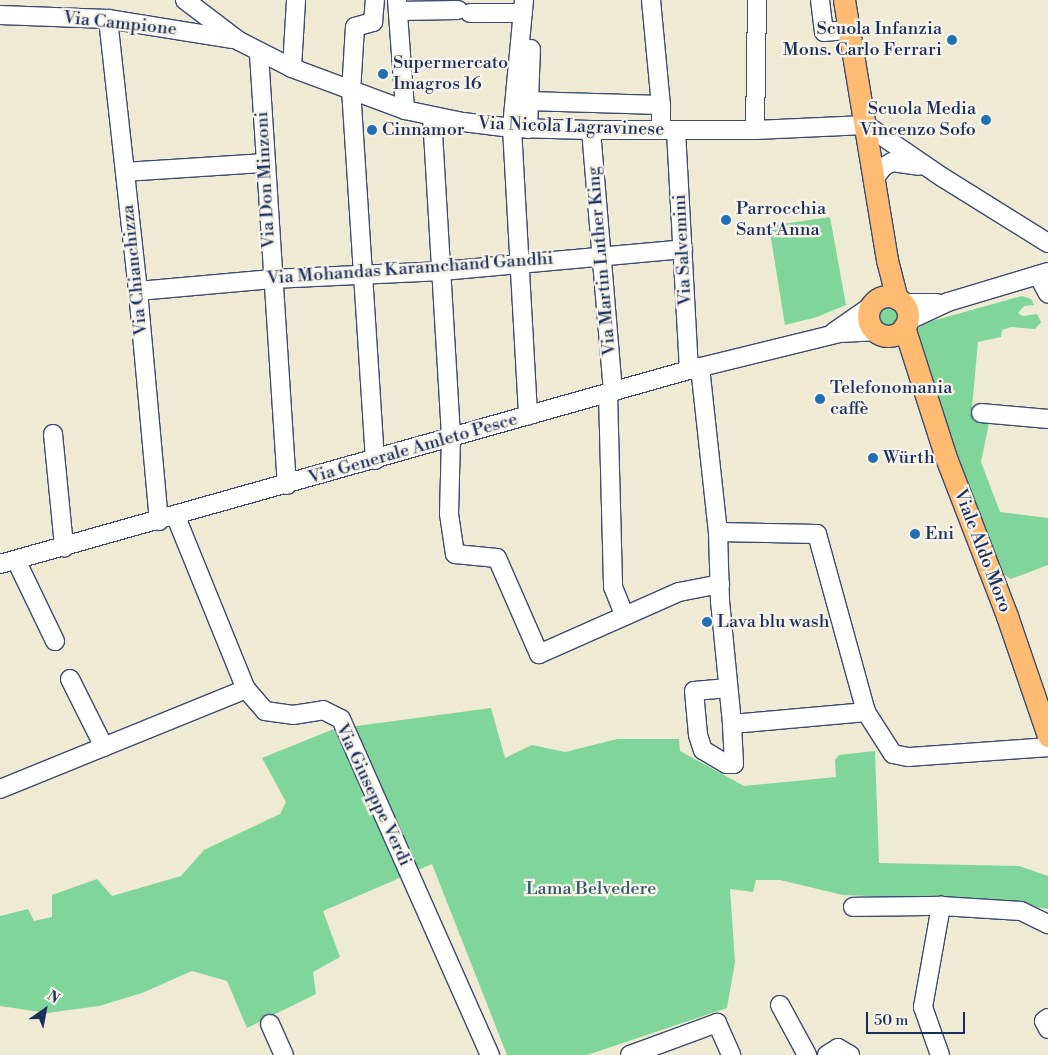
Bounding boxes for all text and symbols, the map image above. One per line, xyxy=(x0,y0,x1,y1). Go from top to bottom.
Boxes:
street label: Via Campione xyxy=(62,7,178,41)
place label: Scuola Infanzia Mons. Carlo Ferrari xyxy=(783,19,942,62)
marker: Scuola Infanzia Mons. Carlo Ferrari xyxy=(946,34,958,46)
place label: Supermercato Imagros 16 xyxy=(393,53,508,96)
marker: Supermercato Imagros 16 xyxy=(377,68,389,80)
place label: Scuola Media Vincenzo Sofo xyxy=(860,99,976,142)
street label: Via Don Minzoni xyxy=(252,111,280,249)
street label: Via Nicola Lagravinese xyxy=(477,113,665,141)
marker: Scuola Media Vincenzo Sofo xyxy=(980,114,992,126)
place label: Cinnamor xyxy=(382,119,465,141)
marker: Cinnamor xyxy=(366,124,378,136)
street label: Via Martin Luther King xyxy=(583,166,621,356)
street label: Via Salvemini xyxy=(669,194,697,306)
place label: Parrocchia Sant'Anna xyxy=(736,199,826,242)
street label: Via Chianchizza xyxy=(117,203,153,337)
marker: Parrocchia Sant'Anna xyxy=(720,214,732,226)
street label: Via Mohandas Karamchand Gandhi xyxy=(266,248,554,290)
place label: Telefonomania caffè xyxy=(830,378,952,420)
marker: Telefonomania caffè xyxy=(814,393,826,405)
street label: Via Generale Amleto Pesce xyxy=(306,409,520,489)
place label: Würth xyxy=(883,447,935,469)
marker: Würth xyxy=(867,452,879,464)
street label: Viale Aldo Moro xyxy=(949,486,1015,616)
place label: Eni xyxy=(925,523,954,545)
marker: Eni xyxy=(909,528,921,540)
place label: Lava blu wash xyxy=(717,611,829,633)
marker: Lava blu wash xyxy=(701,616,713,628)
street label: Via Giuseppe Verdi xyxy=(330,720,416,870)
park label: Lama Belvedere xyxy=(526,878,656,900)
north arrow xyxy=(20,985,70,1035)
text: N xyxy=(44,987,63,1008)
scale bar xyxy=(868,1002,967,1034)
text: 50 m xyxy=(874,1011,908,1030)

